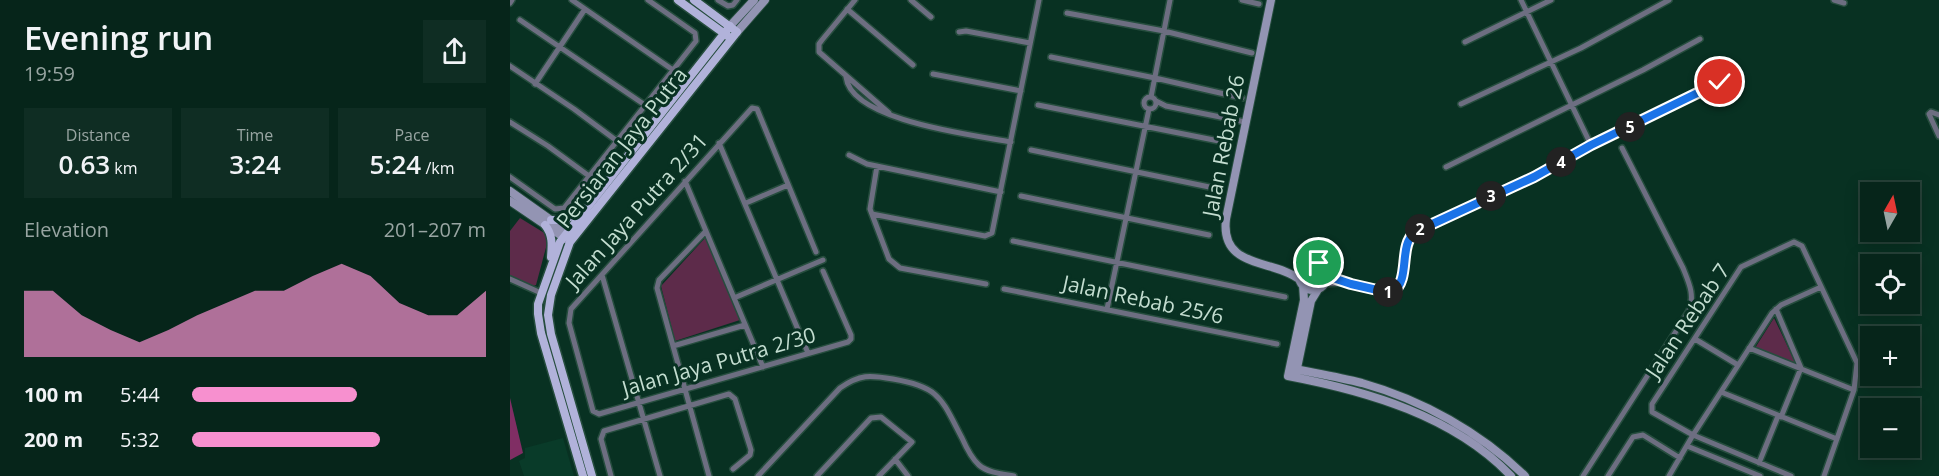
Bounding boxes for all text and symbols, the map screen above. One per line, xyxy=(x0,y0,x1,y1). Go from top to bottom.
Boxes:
text: Evening run xyxy=(24,15,213,60)
button: share xyxy=(423,20,486,83)
pin xyxy=(1694,56,1745,107)
text: 19:59 xyxy=(24,60,75,87)
street label: Persiaran Jaya Putra xyxy=(550,61,693,234)
icon: check xyxy=(1703,65,1736,98)
street label: Jalan Rebab 26 xyxy=(1195,72,1251,221)
pin: 5 xyxy=(1615,112,1645,142)
text: 5 xyxy=(1625,116,1635,138)
text: Distance xyxy=(66,124,130,146)
text: Time xyxy=(237,124,273,146)
text: Pace xyxy=(394,124,430,146)
street label: Jalan Jaya Putra 2/31 xyxy=(558,127,714,295)
text: 0.63 xyxy=(58,146,110,182)
text: 3:24 xyxy=(229,146,281,182)
text: 5:24 xyxy=(370,146,421,182)
pin: 4 xyxy=(1546,147,1576,177)
text: 4 xyxy=(1556,151,1566,173)
text: km xyxy=(110,157,138,179)
text: /km xyxy=(421,157,454,179)
pin: 3 xyxy=(1476,181,1506,211)
north arrow xyxy=(1860,182,1920,242)
map controls xyxy=(1860,182,1920,458)
text: 3 xyxy=(1486,185,1496,207)
pin: 2 xyxy=(1405,214,1435,244)
text: Elevation xyxy=(24,216,109,243)
text: 201–207 m xyxy=(384,216,486,243)
text: 2 xyxy=(1415,218,1425,240)
pin xyxy=(1293,237,1344,288)
icon: arrive xyxy=(1302,246,1335,279)
button: locate xyxy=(1860,254,1920,314)
street label: Jalan Rebab 7 xyxy=(1637,258,1736,385)
street label: Jalan Rebab 25/6 xyxy=(1058,268,1226,330)
pin: 1 xyxy=(1373,277,1403,307)
text: 1 xyxy=(1383,281,1393,303)
street label: Jalan Jaya Putra 2/30 xyxy=(617,320,819,403)
button: + xyxy=(1860,326,1920,386)
text: 100 m xyxy=(24,381,83,408)
text: 5:44 xyxy=(120,381,160,408)
button: − xyxy=(1860,398,1920,458)
text: 200 m xyxy=(24,426,83,453)
text: 5:32 xyxy=(120,426,160,453)

